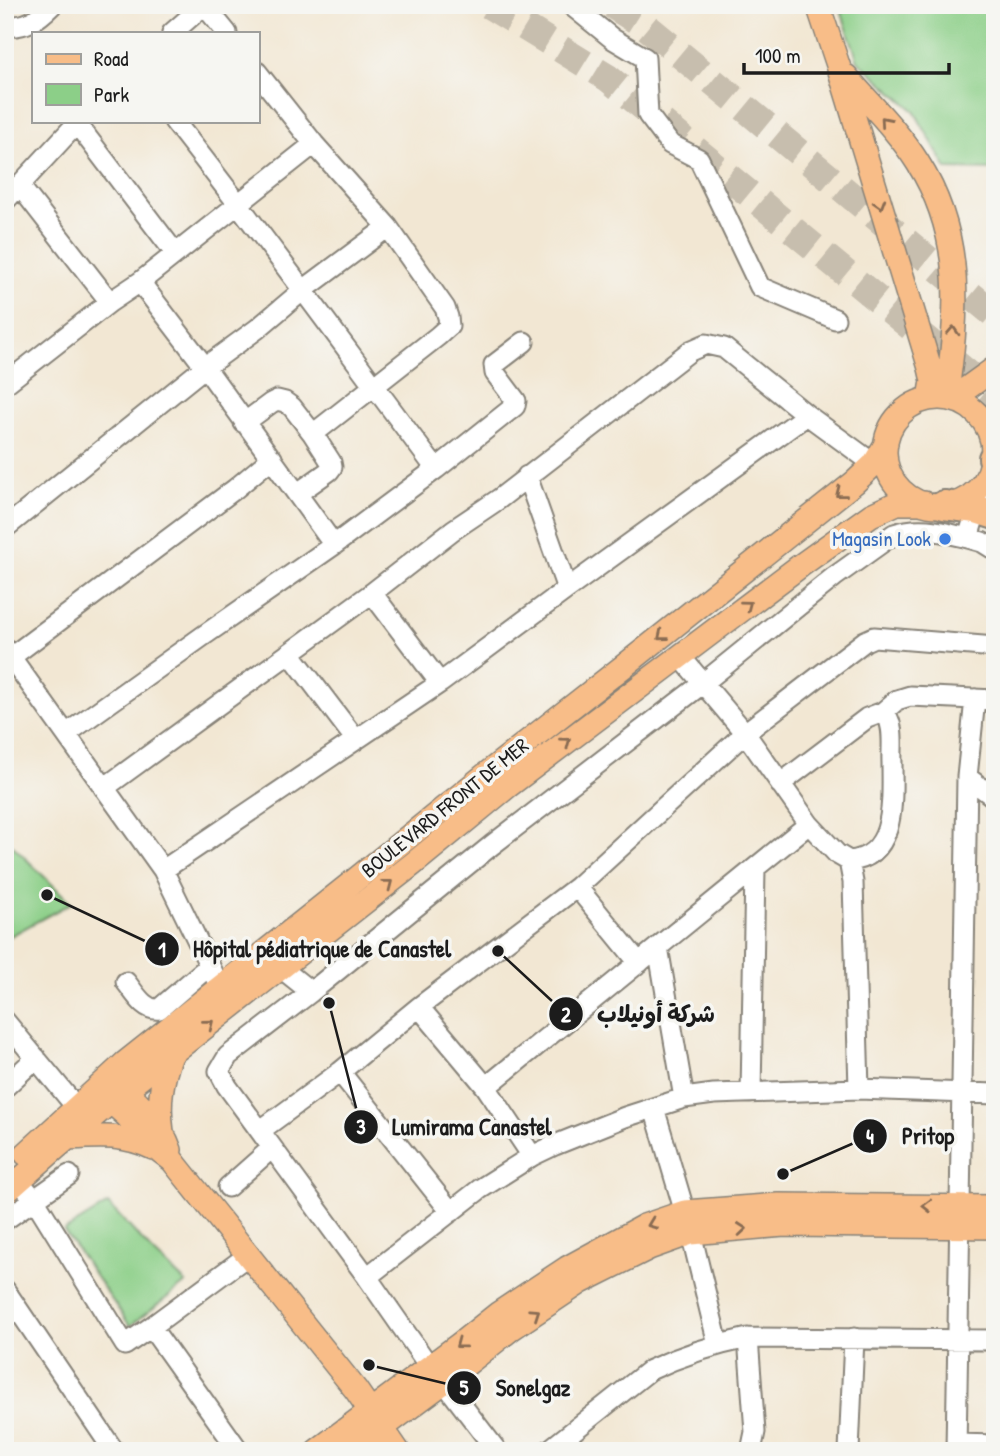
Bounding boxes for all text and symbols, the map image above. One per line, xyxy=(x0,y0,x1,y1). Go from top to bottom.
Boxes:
legend xyxy=(32,32,259,122)
scale bar xyxy=(744,32,949,76)
text: 100 m xyxy=(755,41,801,70)
text: Road xyxy=(94,44,128,73)
text: Park xyxy=(94,80,129,109)
one-way arrow xyxy=(881,117,893,130)
one-way arrow xyxy=(872,197,886,209)
one-way arrow xyxy=(946,325,961,336)
one-way arrow xyxy=(835,485,848,498)
place label: Magasin Look xyxy=(832,524,931,553)
marker: Magasin Look xyxy=(937,531,953,547)
one-way arrow xyxy=(740,601,752,614)
one-way arrow xyxy=(658,627,670,640)
street label: BOULEVARD FRONT DE MER xyxy=(355,731,535,884)
one-way arrow xyxy=(558,738,571,751)
one-way arrow xyxy=(379,880,392,892)
callout: Hôpital pédiatrique de Canastel xyxy=(144,927,465,971)
text: Hôpital pédiatrique de Canastel xyxy=(193,933,452,965)
text: 1 xyxy=(158,935,166,964)
callout: شركة أونيلاب xyxy=(548,992,729,1036)
text: شركة أونيلاب xyxy=(597,998,715,1029)
text: 2 xyxy=(561,1000,571,1029)
one-way arrow xyxy=(201,1020,213,1033)
callout: Lumirama Canastel xyxy=(343,1105,566,1149)
text: Lumirama Canastel xyxy=(392,1111,553,1142)
text: 3 xyxy=(356,1112,366,1141)
callout: Pritop xyxy=(853,1114,968,1158)
text: Pritop xyxy=(902,1120,954,1152)
text: 4 xyxy=(866,1122,874,1151)
one-way arrow xyxy=(921,1198,931,1214)
one-way arrow xyxy=(647,1216,659,1230)
one-way arrow xyxy=(736,1221,748,1236)
one-way arrow xyxy=(527,1309,540,1321)
one-way arrow xyxy=(455,1335,468,1348)
callout: Sonelgaz xyxy=(447,1366,585,1410)
text: Sonelgaz xyxy=(496,1372,570,1404)
text: 5 xyxy=(460,1373,469,1402)

